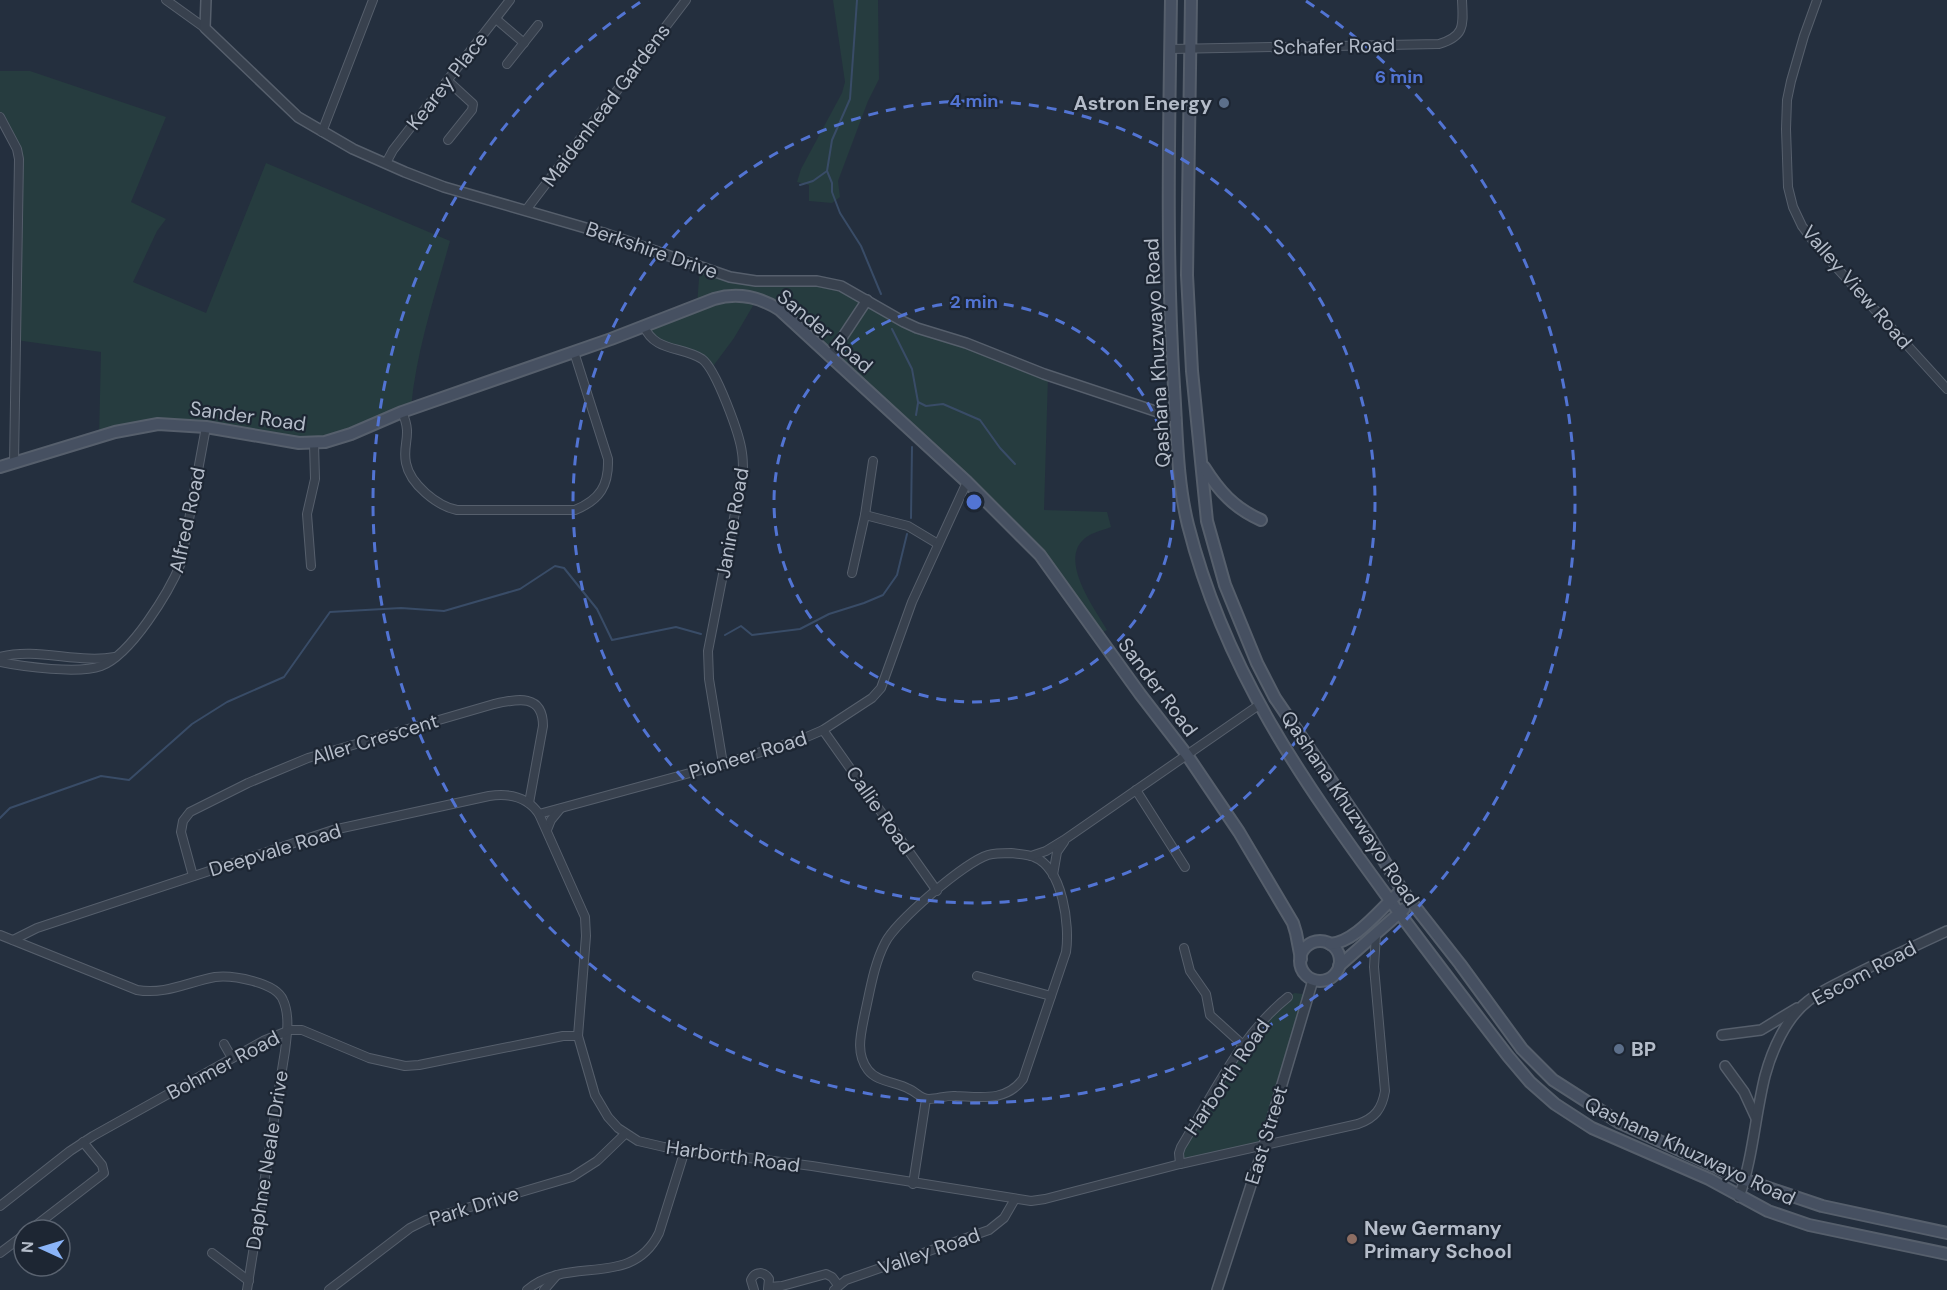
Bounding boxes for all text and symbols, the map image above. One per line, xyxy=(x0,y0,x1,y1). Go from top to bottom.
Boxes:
street label: Maidenhead Gardens xyxy=(536,18,676,192)
street label: Kearey Place xyxy=(401,27,493,135)
street label: Schafer Road xyxy=(1273,32,1395,60)
text: 6 min xyxy=(1375,65,1423,89)
text: 4 min xyxy=(950,89,998,113)
place label: Astron Energy xyxy=(1074,90,1212,116)
marker: Astron Energy xyxy=(1217,96,1231,110)
street label: Berkshire Drive xyxy=(583,215,721,285)
street label: Valley View Road xyxy=(1796,220,1918,354)
street label: Qashana Khuzwayo Road xyxy=(1138,238,1176,468)
street label: Sander Road xyxy=(772,283,878,379)
text: 2 min xyxy=(950,290,998,314)
street label: Sander Road xyxy=(188,395,308,437)
street label: Alfred Road xyxy=(163,465,211,575)
street label: Janine Road xyxy=(709,466,755,580)
centre of rings xyxy=(964,492,984,512)
street label: Sander Road xyxy=(1112,632,1204,742)
street label: Qashana Khuzwayo Road xyxy=(1275,706,1425,910)
street label: Aller Crescent xyxy=(308,707,442,771)
street label: Pioneer Road xyxy=(686,725,810,785)
street label: Callie Road xyxy=(840,761,920,859)
street label: Deepvale Road xyxy=(206,818,344,882)
street label: Escom Road xyxy=(1807,935,1921,1011)
street label: Harborth Road xyxy=(1179,1014,1275,1140)
street label: Bohmer Road xyxy=(162,1024,284,1106)
place label: BP xyxy=(1631,1036,1656,1062)
marker: BP xyxy=(1612,1042,1626,1056)
street label: Daphne Neale Drive xyxy=(240,1068,294,1252)
street label: East Street xyxy=(1239,1082,1293,1187)
street label: Qashana Khuzwayo Road xyxy=(1580,1091,1800,1211)
street label: Harborth Road xyxy=(664,1134,802,1178)
street label: Park Drive xyxy=(426,1180,522,1232)
place label: New Germany Primary School xyxy=(1364,1215,1512,1264)
north arrow xyxy=(12,1218,72,1278)
street label: Valley Road xyxy=(875,1221,983,1281)
marker: New Germany Primary School xyxy=(1345,1232,1359,1246)
text: N xyxy=(17,1240,38,1254)

